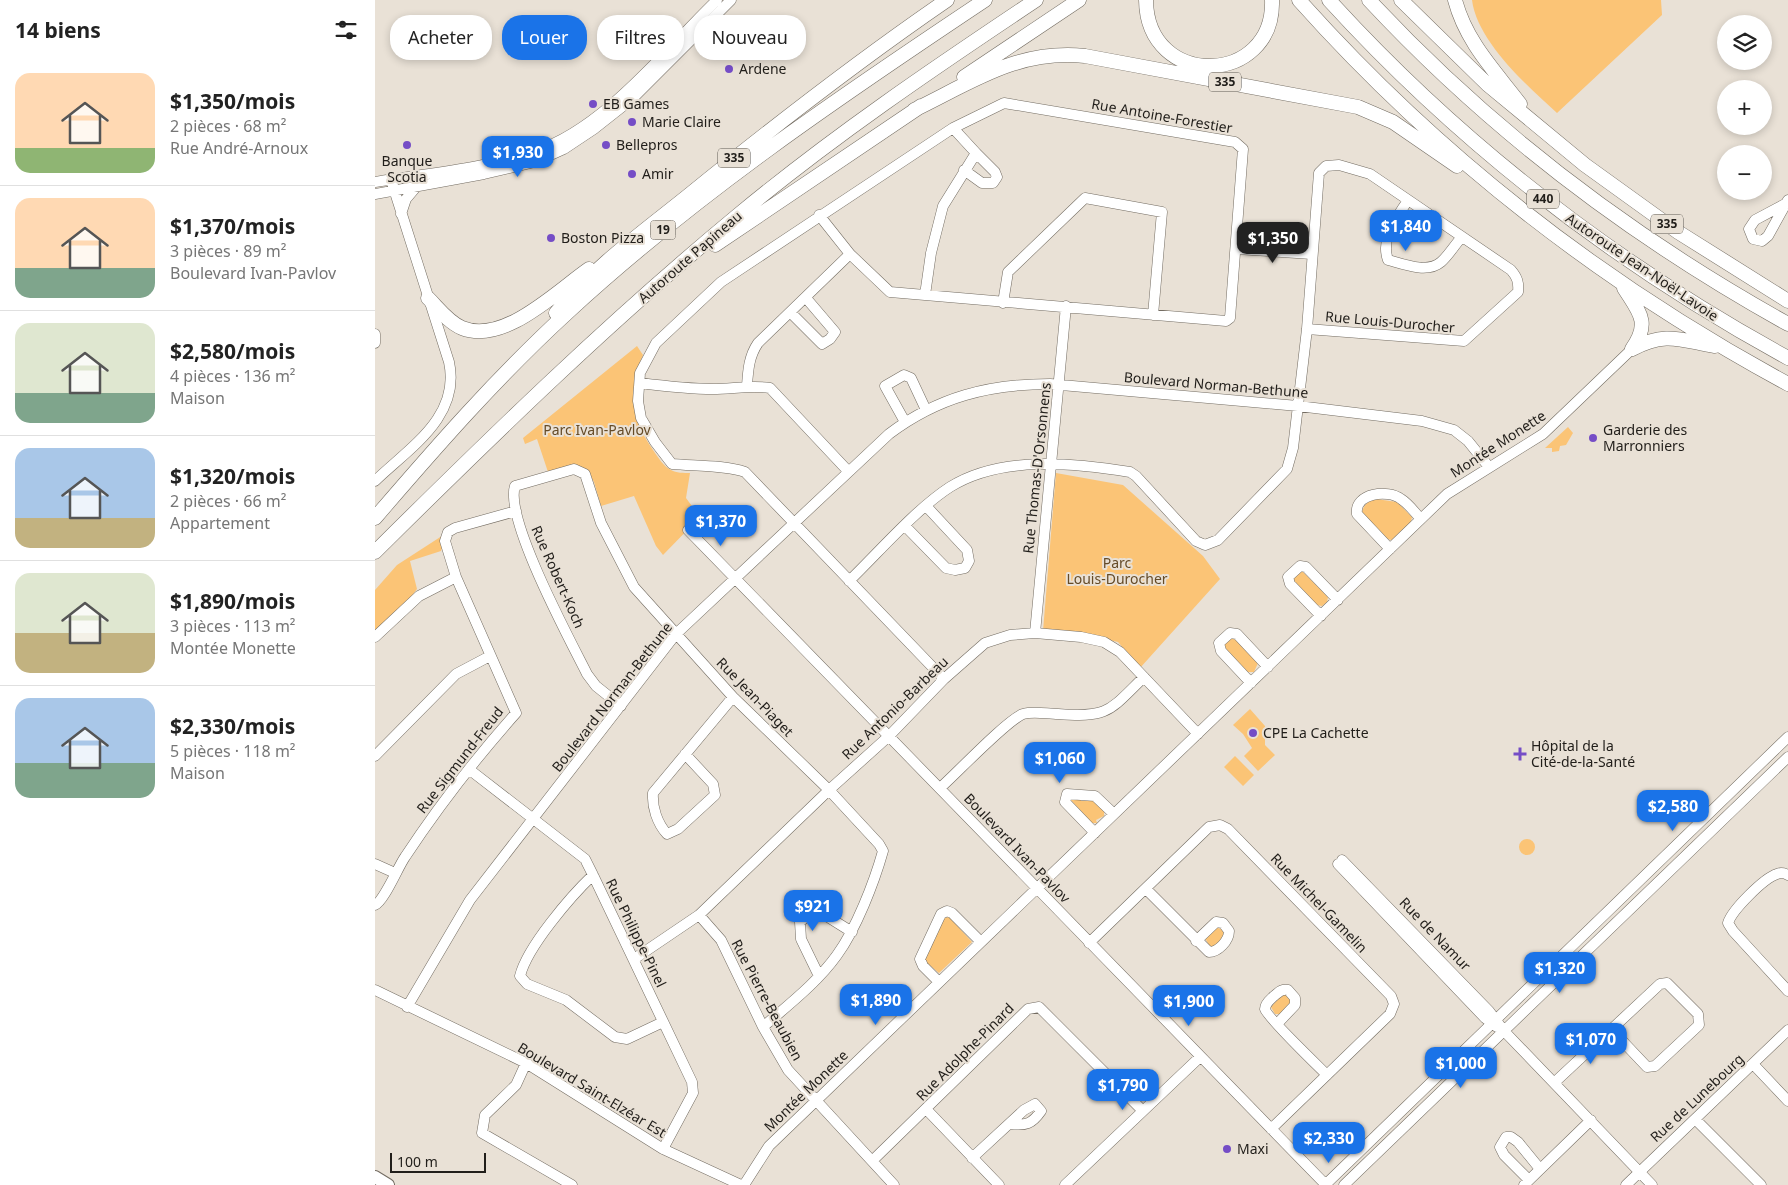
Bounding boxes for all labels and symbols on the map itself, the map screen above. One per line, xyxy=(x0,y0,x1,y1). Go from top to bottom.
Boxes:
place label: Ardene xyxy=(739,59,787,78)
marker: Ardene xyxy=(723,63,735,75)
road number: 335 xyxy=(1209,72,1241,91)
place label: EB Games xyxy=(603,94,670,113)
street label: Rue Antoine-Forestier xyxy=(1090,94,1234,137)
marker: EB Games xyxy=(587,98,599,110)
place label: Marie Claire xyxy=(642,112,721,131)
marker: Marie Claire xyxy=(626,116,638,128)
place label: Bellepros xyxy=(616,135,678,154)
pin: $1,930 xyxy=(477,136,559,178)
marker: Banque Scotia xyxy=(401,139,413,151)
marker: Bellepros xyxy=(600,139,612,151)
road number: 335 xyxy=(718,148,750,168)
place label: Banque Scotia xyxy=(382,151,432,186)
place label: Amir xyxy=(642,164,674,183)
marker: Amir xyxy=(626,168,638,180)
road number: 440 xyxy=(1527,190,1559,208)
street label: Autoroute Papineau xyxy=(634,206,746,307)
street label: Autoroute Jean-Noël-Lavoie xyxy=(1562,208,1722,325)
pin: $1,840 xyxy=(1365,210,1447,252)
road number: 335 xyxy=(1651,214,1683,233)
road number: 19 xyxy=(651,220,675,240)
pin: $1,350 xyxy=(1232,222,1314,264)
place label: Boston Pizza xyxy=(561,228,644,247)
marker: Boston Pizza xyxy=(545,232,557,244)
street label: Rue Louis-Durocher xyxy=(1324,306,1456,337)
street label: Boulevard Norman-Bethune xyxy=(1123,367,1309,402)
street label: Rue Thomas-D'Orsonnens xyxy=(1018,381,1055,554)
street label: Montée Monette xyxy=(1446,406,1549,482)
park label: Parc Ivan-Pavlov xyxy=(543,420,652,439)
place label: Garderie des Marronniers xyxy=(1603,420,1687,455)
marker: Garderie des Marronniers xyxy=(1587,432,1599,444)
pin: $1,370 xyxy=(680,504,762,547)
street label: Rue Robert-Koch xyxy=(527,522,590,631)
park label: Parc Louis-Durocher xyxy=(1066,553,1168,588)
street label: Boulevard Norman-Bethune xyxy=(547,618,676,775)
street label: Rue Antonio-Barbeau xyxy=(837,652,952,763)
street label: Rue Jean-Piaget xyxy=(713,653,798,740)
street label: Rue Sigmund-Freud xyxy=(412,703,507,817)
place label: CPE La Cachette xyxy=(1263,723,1369,742)
marker: CPE La Cachette xyxy=(1247,727,1259,739)
place label: Hôpital de la Cité-de-la-Santé xyxy=(1531,736,1635,771)
pin: $1,060 xyxy=(1019,742,1101,784)
marker: Hôpital de la Cité-de-la-Santé xyxy=(1513,747,1527,761)
street label: Boulevard Ivan-Pavlov xyxy=(960,789,1075,907)
pin: $2,580 xyxy=(1632,790,1714,832)
street label: Rue Michel-Gamelin xyxy=(1267,849,1372,957)
street label: Rue Philippe-Pinel xyxy=(602,875,671,990)
pin: $921 xyxy=(783,890,843,932)
street label: Rue de Namur xyxy=(1396,893,1475,975)
street label: Rue Pierre-Beaubien xyxy=(727,936,807,1064)
pin: $1,320 xyxy=(1519,952,1601,994)
pin: $1,890 xyxy=(835,984,917,1026)
pin: $1,900 xyxy=(1148,984,1230,1027)
street label: Rue Adolphe-Pinard xyxy=(912,999,1018,1105)
pin: $1,070 xyxy=(1550,1022,1632,1065)
street label: Boulevard Saint-Elzéar Est xyxy=(514,1038,670,1142)
street label: Montée Monette xyxy=(759,1046,852,1136)
pin: $1,000 xyxy=(1420,1046,1502,1089)
street label: Rue de Lunebourg xyxy=(1646,1049,1748,1146)
pin: $1,790 xyxy=(1082,1068,1164,1111)
pin: $2,330 xyxy=(1288,1122,1370,1164)
place label: Maxi xyxy=(1237,1139,1269,1158)
marker: Maxi xyxy=(1221,1143,1233,1155)
scale bar xyxy=(390,1150,486,1173)

